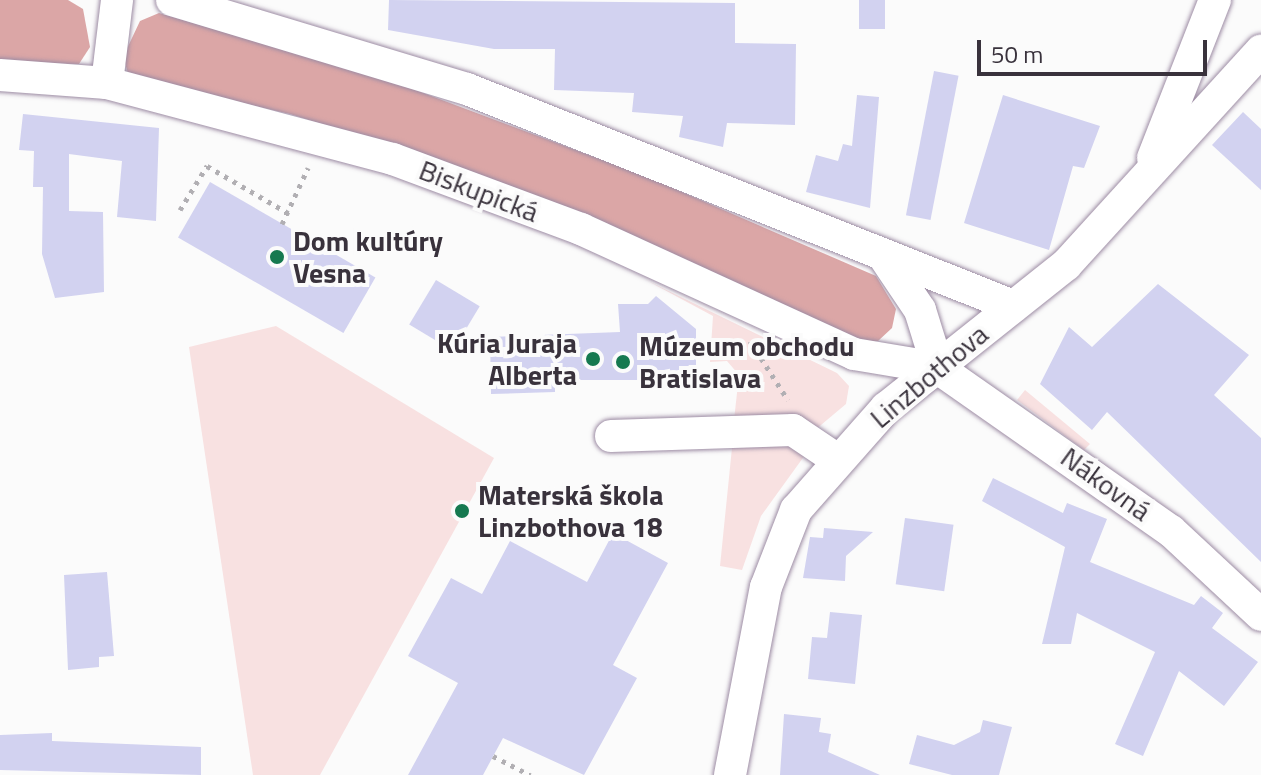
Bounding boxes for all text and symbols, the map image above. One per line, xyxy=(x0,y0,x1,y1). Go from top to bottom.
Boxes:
scale bar xyxy=(981,24,1211,74)
text: 50 m xyxy=(991,36,1043,72)
street label: Biskupická xyxy=(415,153,543,229)
place label: Dom kultúry Vesna xyxy=(293,224,443,290)
marker: Dom kultúry Vesna xyxy=(268,248,286,266)
street label: Linzbothova xyxy=(863,317,995,435)
place label: Kúria Juraja Alberta xyxy=(437,326,577,392)
place label: Múzeum obchodu Bratislava xyxy=(639,329,854,395)
marker: Kúria Juraja Alberta xyxy=(584,350,602,368)
marker: Múzeum obchodu Bratislava xyxy=(614,353,632,371)
street label: Nákovná xyxy=(1054,440,1158,528)
place label: Materská škola Linzbothova 18 xyxy=(478,478,663,544)
marker: Materská škola Linzbothova 18 xyxy=(453,502,471,520)

